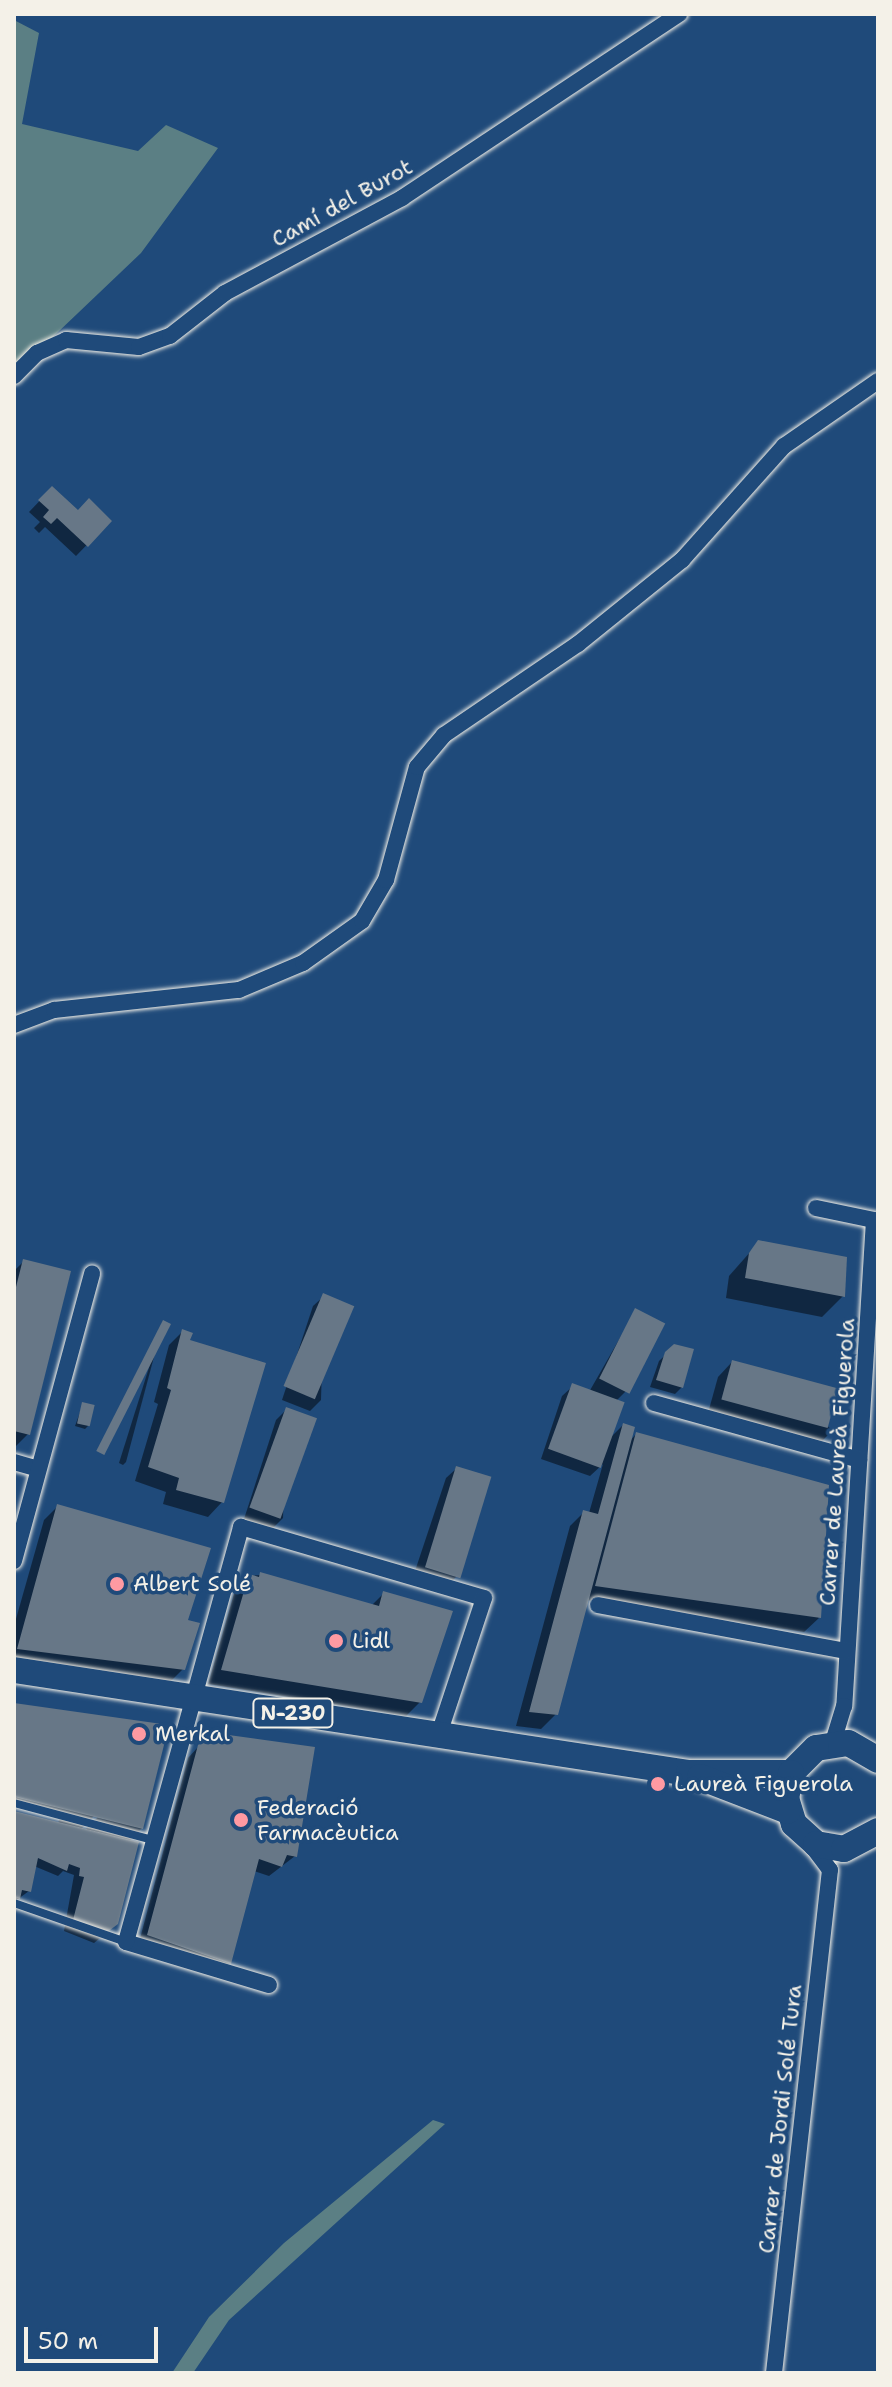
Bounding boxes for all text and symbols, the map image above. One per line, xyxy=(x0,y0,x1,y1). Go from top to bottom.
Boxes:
street label: Camí del Burot xyxy=(267,153,417,253)
street label: Carrer de Laureà Figuerola xyxy=(814,1317,860,1607)
place label: Albert Solé xyxy=(133,1571,252,1597)
marker: Albert Solé xyxy=(108,1575,126,1593)
place label: Lidl xyxy=(352,1628,390,1654)
marker: Lidl xyxy=(327,1632,345,1650)
road number: N-230 xyxy=(251,1697,335,1729)
place label: Merkal xyxy=(155,1721,230,1747)
marker: Merkal xyxy=(130,1725,148,1743)
place label: Laureà Figuerola xyxy=(674,1771,853,1797)
marker: Laureà Figuerola xyxy=(649,1775,667,1793)
place label: Federació Farmacèutica xyxy=(257,1794,399,1846)
marker: Federació Farmacèutica xyxy=(232,1811,250,1829)
street label: Carrer de Jordi Solé Tura xyxy=(753,1983,807,2255)
scale bar xyxy=(28,2311,162,2361)
text: 50 m xyxy=(38,2325,98,2357)

